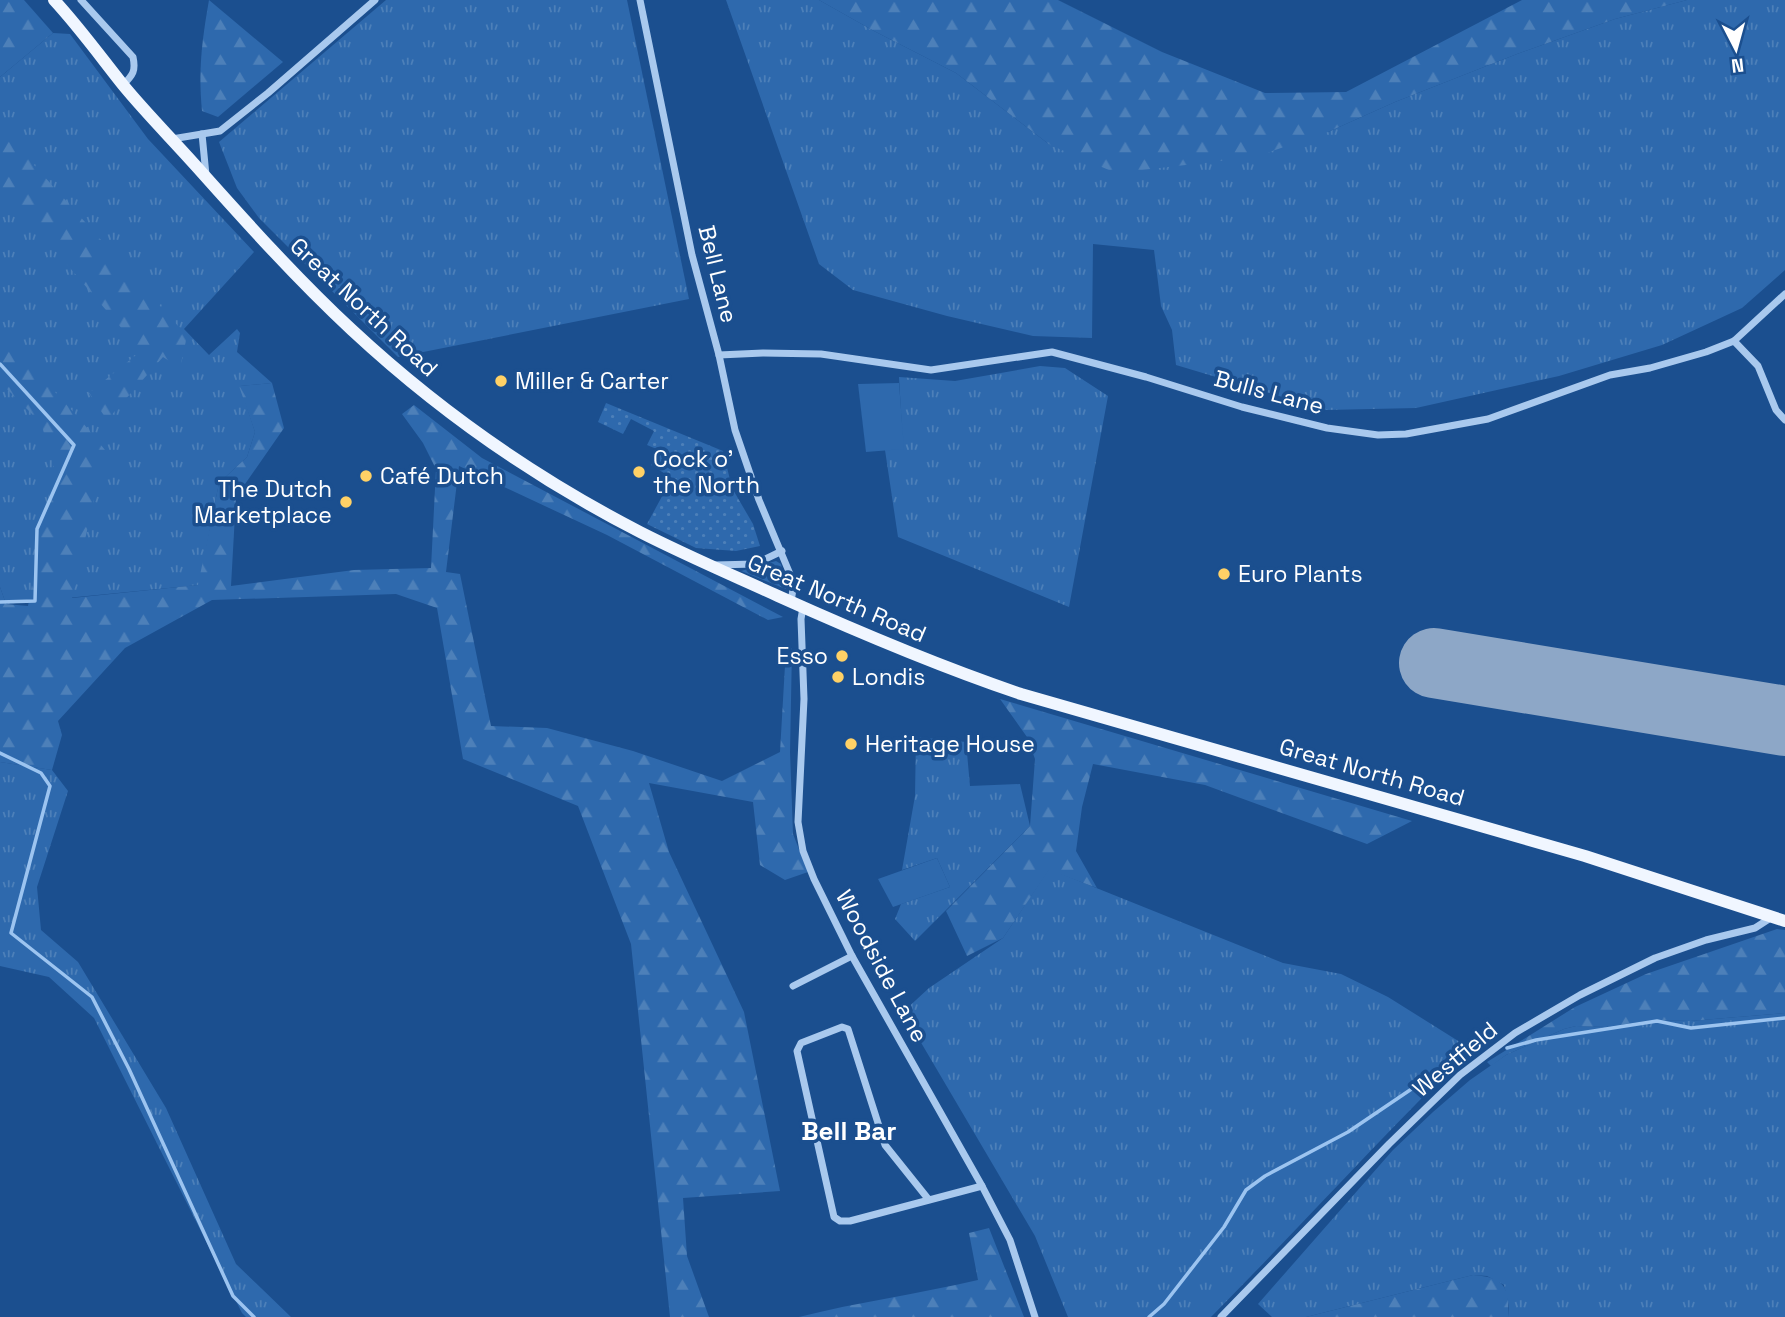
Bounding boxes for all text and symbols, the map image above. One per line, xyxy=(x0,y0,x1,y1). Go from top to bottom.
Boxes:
north arrow xyxy=(1701,14,1771,84)
text: N xyxy=(1730,52,1745,79)
street label: Bell Lane xyxy=(691,222,745,326)
street label: Great North Road xyxy=(284,231,444,383)
street label: Bulls Lane xyxy=(1211,363,1327,421)
place label: Miller & Carter xyxy=(515,366,669,396)
marker: Miller & Carter xyxy=(493,373,509,389)
place label: Cock o' the North xyxy=(653,444,760,500)
place label: Café Dutch xyxy=(380,461,504,491)
marker: Cock o' the North xyxy=(631,464,647,480)
marker: Café Dutch xyxy=(358,468,374,484)
place label: The Dutch Marketplace xyxy=(194,474,332,530)
marker: The Dutch Marketplace xyxy=(338,494,354,510)
street label: Great North Road xyxy=(743,547,931,649)
place label: Euro Plants xyxy=(1238,559,1363,589)
marker: Euro Plants xyxy=(1216,566,1232,582)
place label: Esso xyxy=(777,641,828,671)
marker: Esso xyxy=(834,648,850,664)
place label: Londis xyxy=(852,662,925,692)
marker: Londis xyxy=(830,669,846,685)
place label: Heritage House xyxy=(865,729,1035,759)
street label: Great North Road xyxy=(1276,731,1468,813)
marker: Heritage House xyxy=(843,736,859,752)
street label: Woodside Lane xyxy=(829,885,935,1047)
street label: Westfield xyxy=(1406,1015,1504,1103)
district label: Bell Bar xyxy=(801,1114,897,1148)

